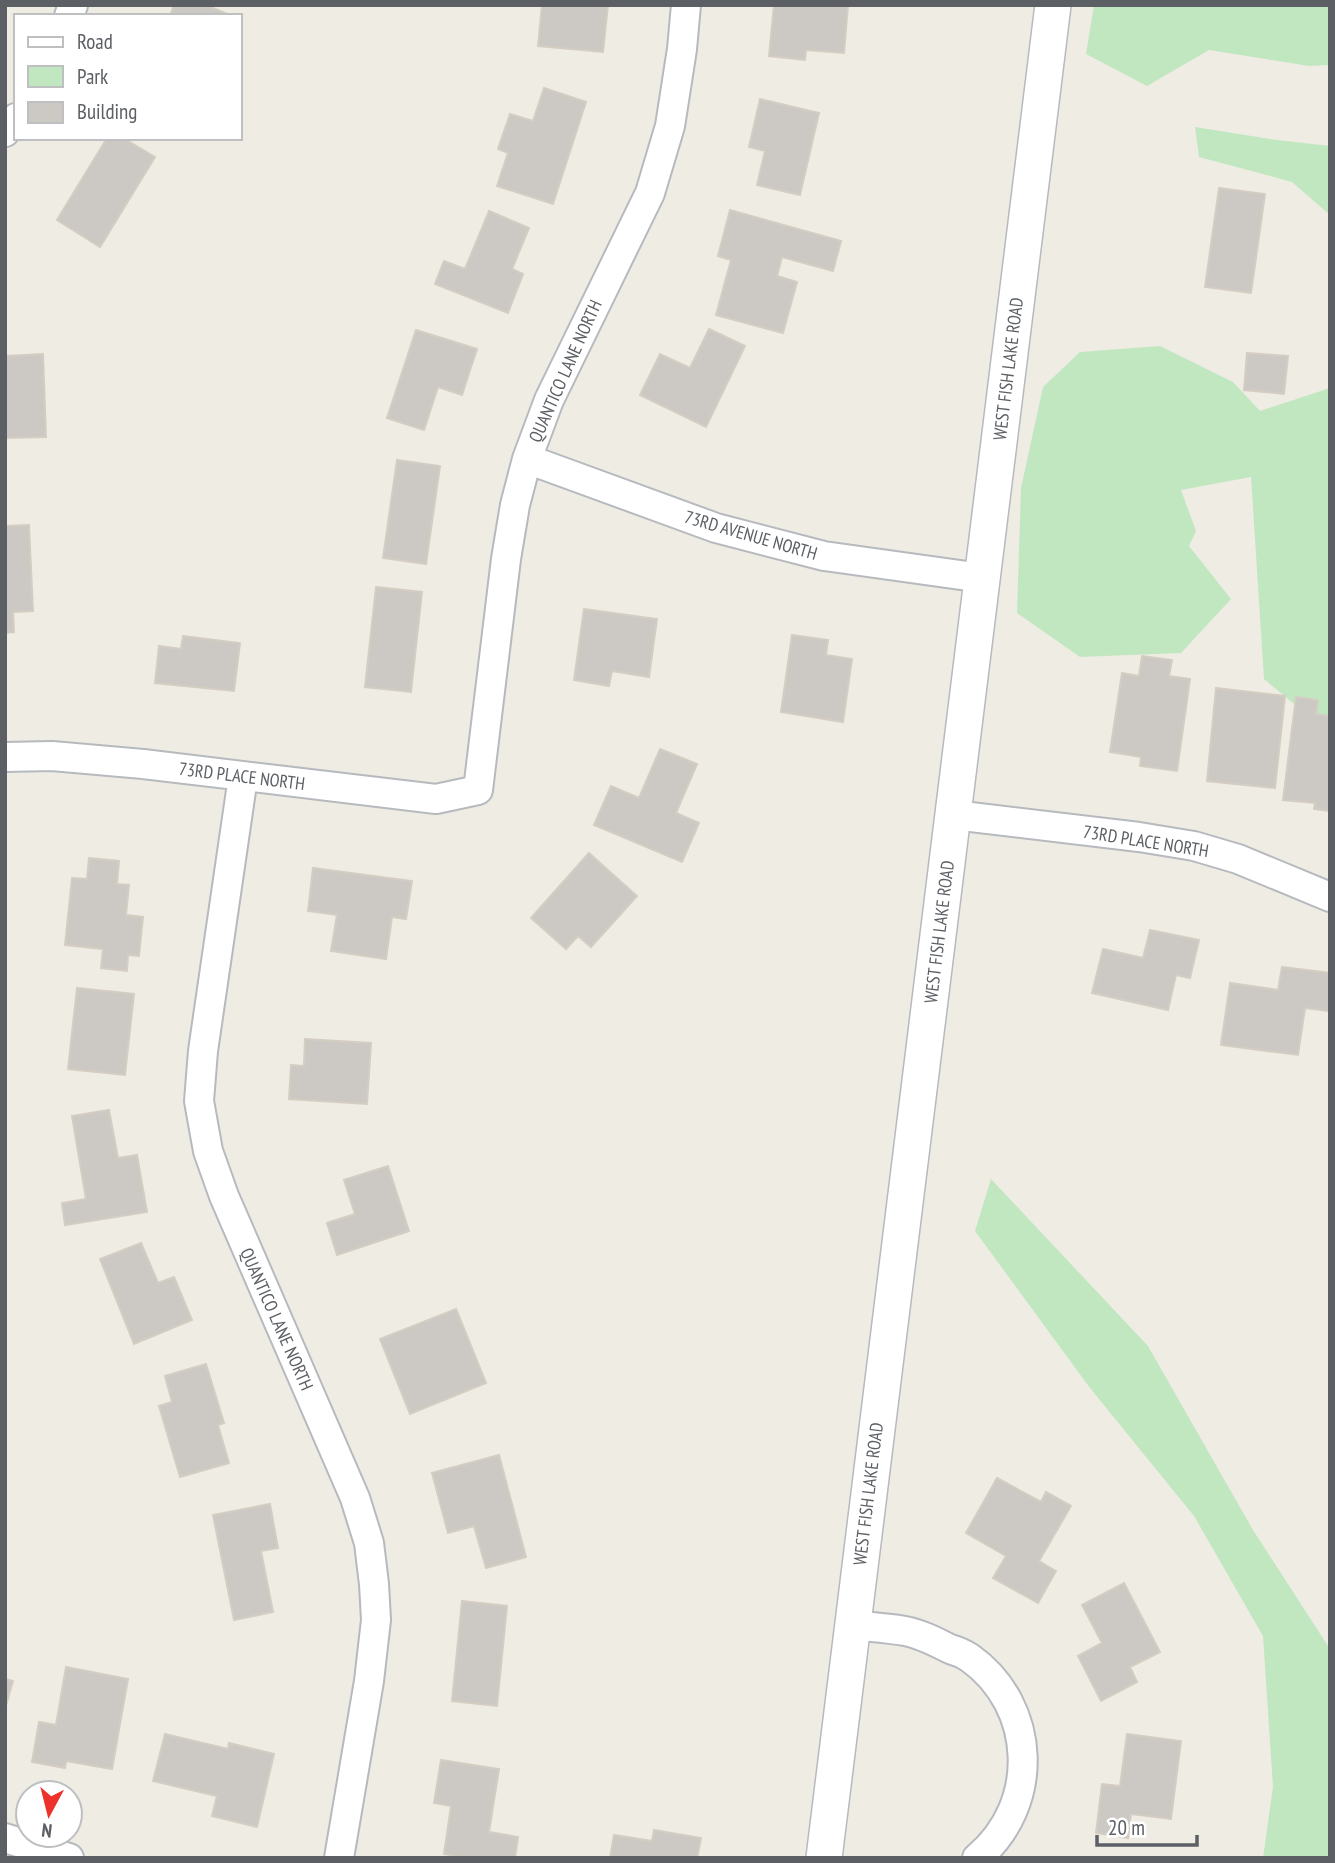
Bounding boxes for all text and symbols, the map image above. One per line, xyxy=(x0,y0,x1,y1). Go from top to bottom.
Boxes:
legend xyxy=(14,14,242,140)
text: Road xyxy=(77,28,113,55)
text: Park xyxy=(77,63,108,90)
text: Building xyxy=(77,98,137,125)
street label: QUANTICO LANE NORTH xyxy=(523,296,607,446)
street label: WEST FISH LAKE ROAD xyxy=(988,296,1028,442)
street label: 73RD AVENUE NORTH xyxy=(682,505,820,565)
street label: 73RD PLACE NORTH xyxy=(178,757,306,795)
street label: 73RD PLACE NORTH xyxy=(1082,820,1210,862)
street label: WEST FISH LAKE ROAD xyxy=(919,859,959,1005)
street label: QUANTICO LANE NORTH xyxy=(235,1244,319,1394)
street label: WEST FISH LAKE ROAD xyxy=(848,1421,888,1567)
north arrow xyxy=(14,1779,84,1849)
scale bar xyxy=(1097,1804,1197,1848)
text: 20 m xyxy=(1108,1814,1145,1841)
text: N xyxy=(40,1818,53,1843)

